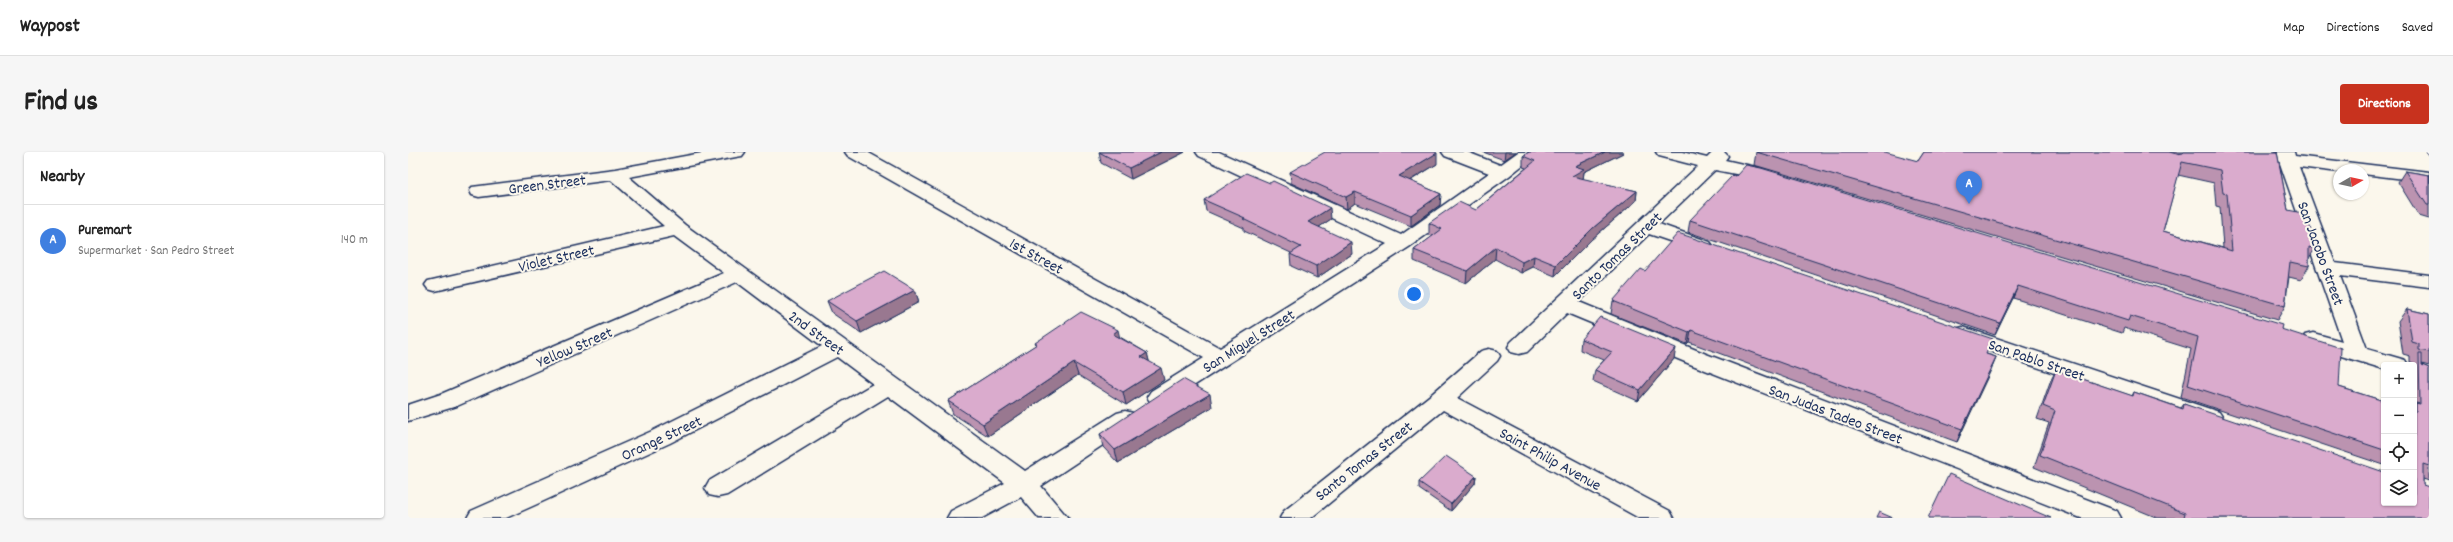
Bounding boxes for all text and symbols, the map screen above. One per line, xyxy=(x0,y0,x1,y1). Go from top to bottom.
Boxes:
text: Waypost xyxy=(20,14,80,41)
text: Map xyxy=(2283,18,2305,38)
text: Directions xyxy=(2327,18,2380,38)
text: Saved xyxy=(2402,18,2433,38)
text: Find us xyxy=(24,84,98,124)
button: Directions xyxy=(2340,84,2429,124)
north arrow xyxy=(2333,164,2369,200)
text: Nearby xyxy=(40,166,84,190)
street label: Green Street xyxy=(507,169,588,202)
pin: A xyxy=(1956,171,1982,204)
street label: San Jacobo Street xyxy=(2290,199,2349,309)
street label: Santo Tomas Street xyxy=(1567,207,1668,306)
text: Puremart xyxy=(78,220,132,242)
text: A xyxy=(49,231,57,250)
text: 140 m xyxy=(341,231,368,250)
street label: 1st Street xyxy=(1005,233,1067,282)
street label: Violet Street xyxy=(516,240,597,279)
text: Supermarket · San Pedro Street xyxy=(78,242,234,261)
your location xyxy=(1404,284,1424,304)
street label: San Miguel Street xyxy=(1199,304,1300,380)
street label: 2nd Street xyxy=(783,306,848,362)
street label: Yellow Street xyxy=(533,322,617,375)
street label: San Pablo Street xyxy=(1985,334,2088,389)
map controls xyxy=(2381,362,2417,506)
button: + xyxy=(2381,362,2417,398)
street label: San Judas Tadeo Street xyxy=(1765,379,1906,452)
button: − xyxy=(2381,398,2417,434)
street label: Orange Street xyxy=(618,411,706,468)
street label: Santo Tomas Street xyxy=(1311,416,1418,508)
street label: Saint Philip Avenue xyxy=(1495,423,1605,498)
button: locate xyxy=(2381,434,2417,470)
button: layers xyxy=(2381,470,2417,506)

